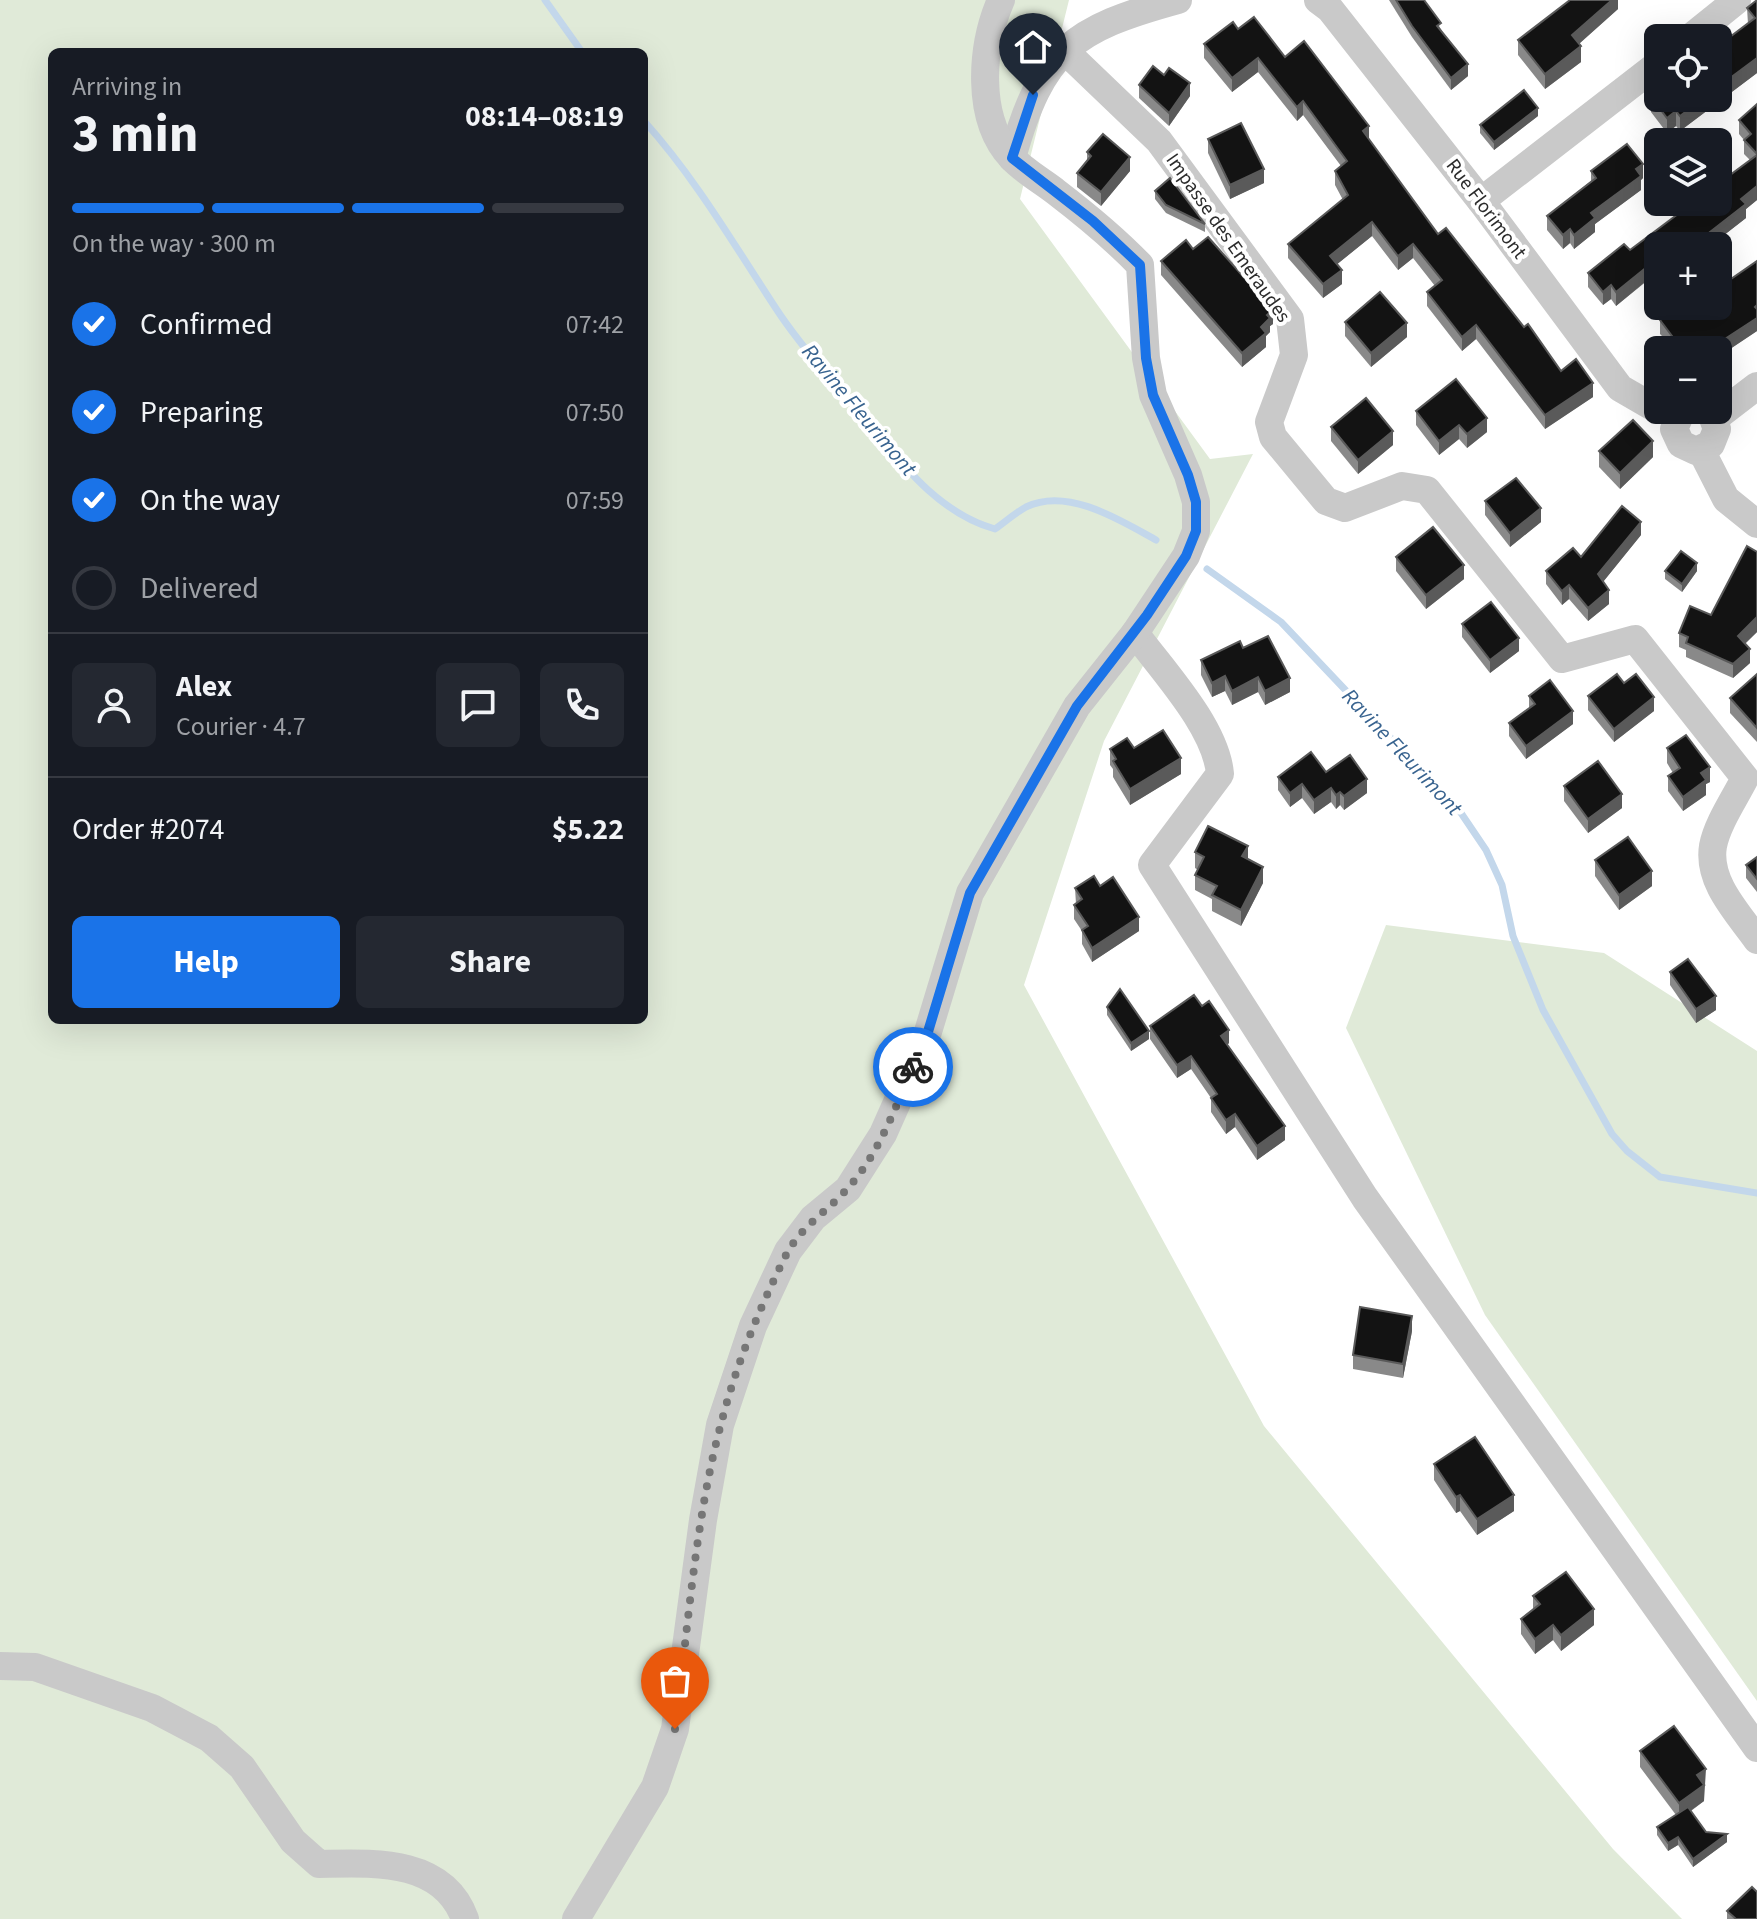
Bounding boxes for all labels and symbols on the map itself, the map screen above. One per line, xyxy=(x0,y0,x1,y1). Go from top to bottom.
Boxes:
pin xyxy=(999,13,1067,95)
street label: Impasse des Emeraudes xyxy=(1159,148,1297,328)
street label: Rue Florimont xyxy=(1439,153,1533,265)
water label: Ravine Fleurimont xyxy=(794,337,924,484)
water label: Ravine Fleurimont xyxy=(1335,681,1470,823)
courier xyxy=(873,1027,953,1107)
pin xyxy=(641,1647,709,1729)

